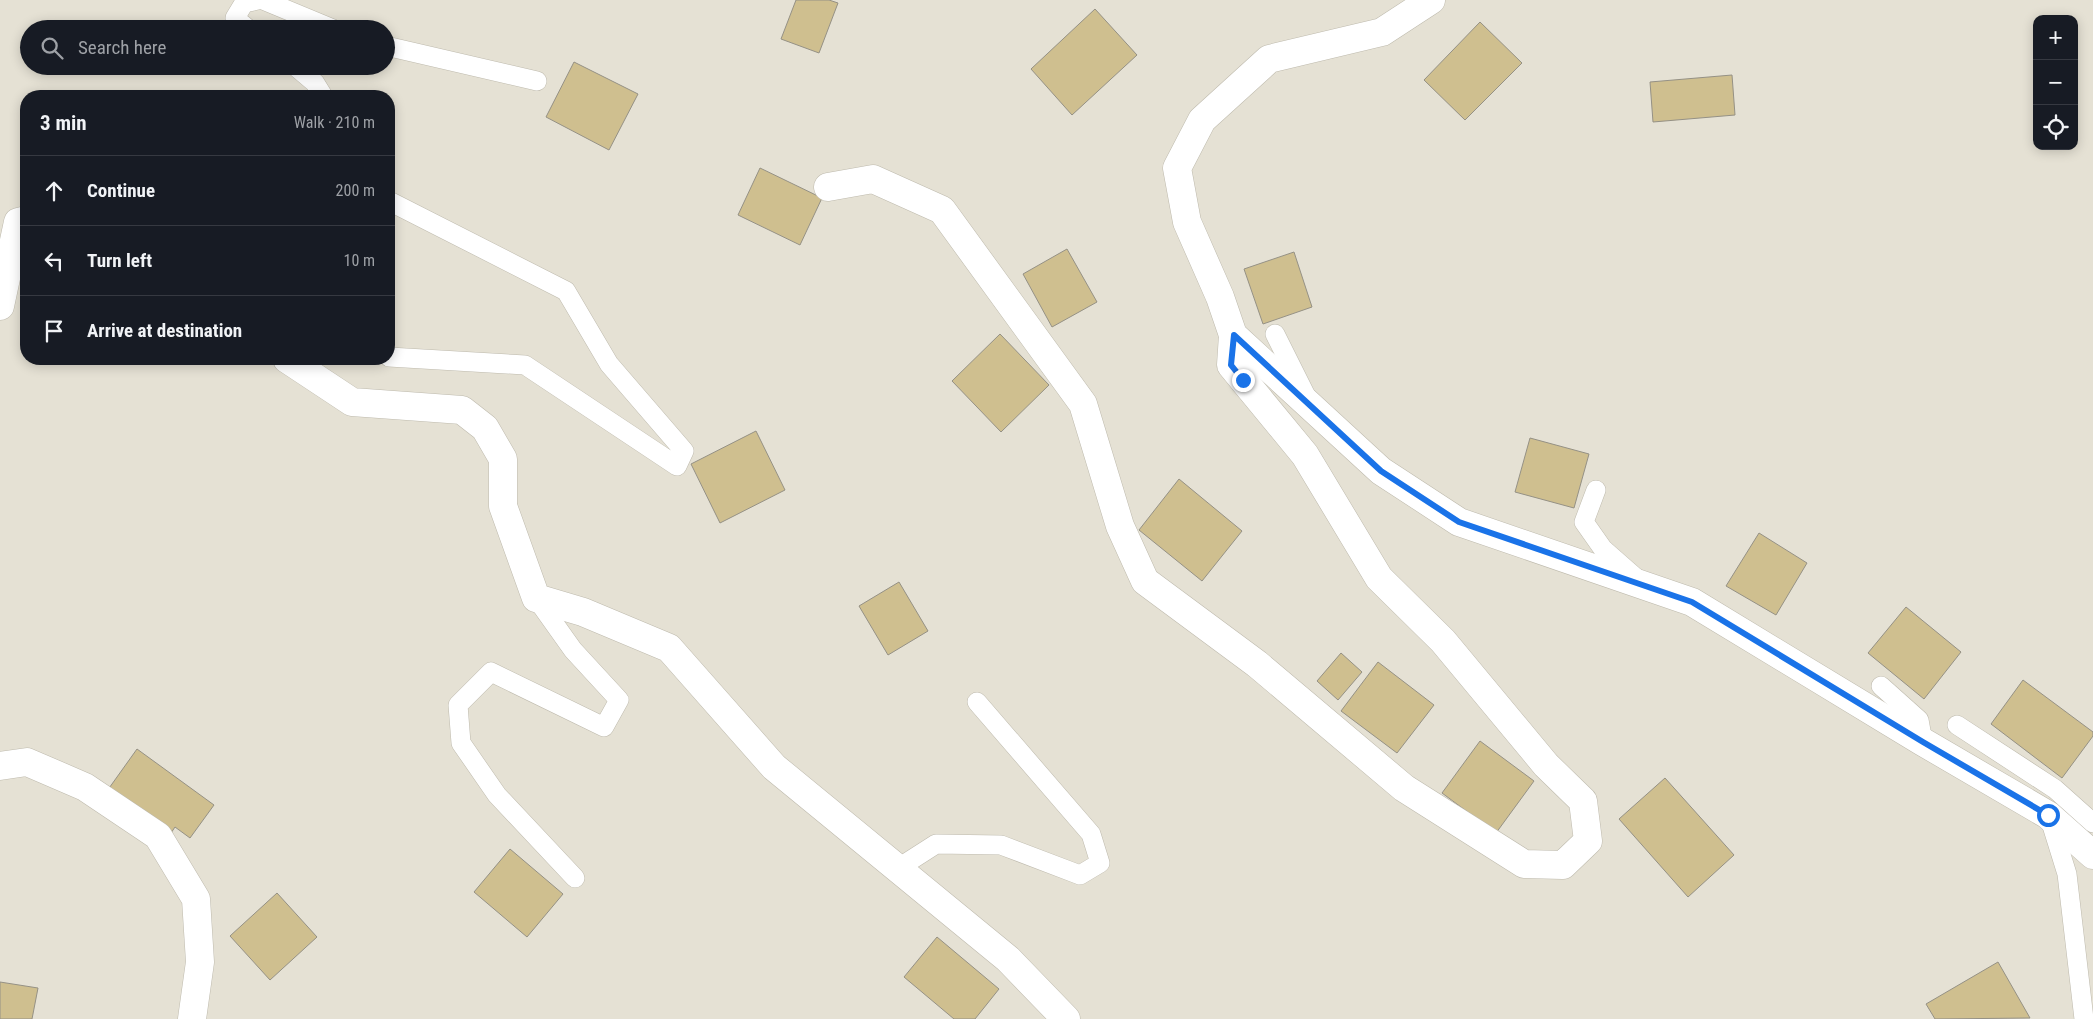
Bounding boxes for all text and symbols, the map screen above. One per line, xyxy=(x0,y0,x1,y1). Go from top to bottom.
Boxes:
map controls xyxy=(2033,15,2078,150)
button: + xyxy=(2033,15,2078,60)
search box xyxy=(20,20,395,75)
icon: search xyxy=(38,34,66,62)
text: Search here xyxy=(78,36,166,59)
button: − xyxy=(2033,60,2078,105)
button: locate xyxy=(2033,105,2078,150)
text: 3 min xyxy=(40,111,87,135)
text: Walk · 210 m xyxy=(294,113,375,132)
icon: ahead xyxy=(40,177,68,205)
text: Continue xyxy=(87,179,155,202)
text: 200 m xyxy=(336,181,375,200)
icon: left xyxy=(40,247,68,275)
text: Turn left xyxy=(87,249,152,272)
text: 10 m xyxy=(343,251,375,270)
icon: arrive xyxy=(40,317,68,345)
text: Arrive at destination xyxy=(87,319,242,342)
route end xyxy=(1232,369,1255,392)
route start xyxy=(2037,804,2060,827)

